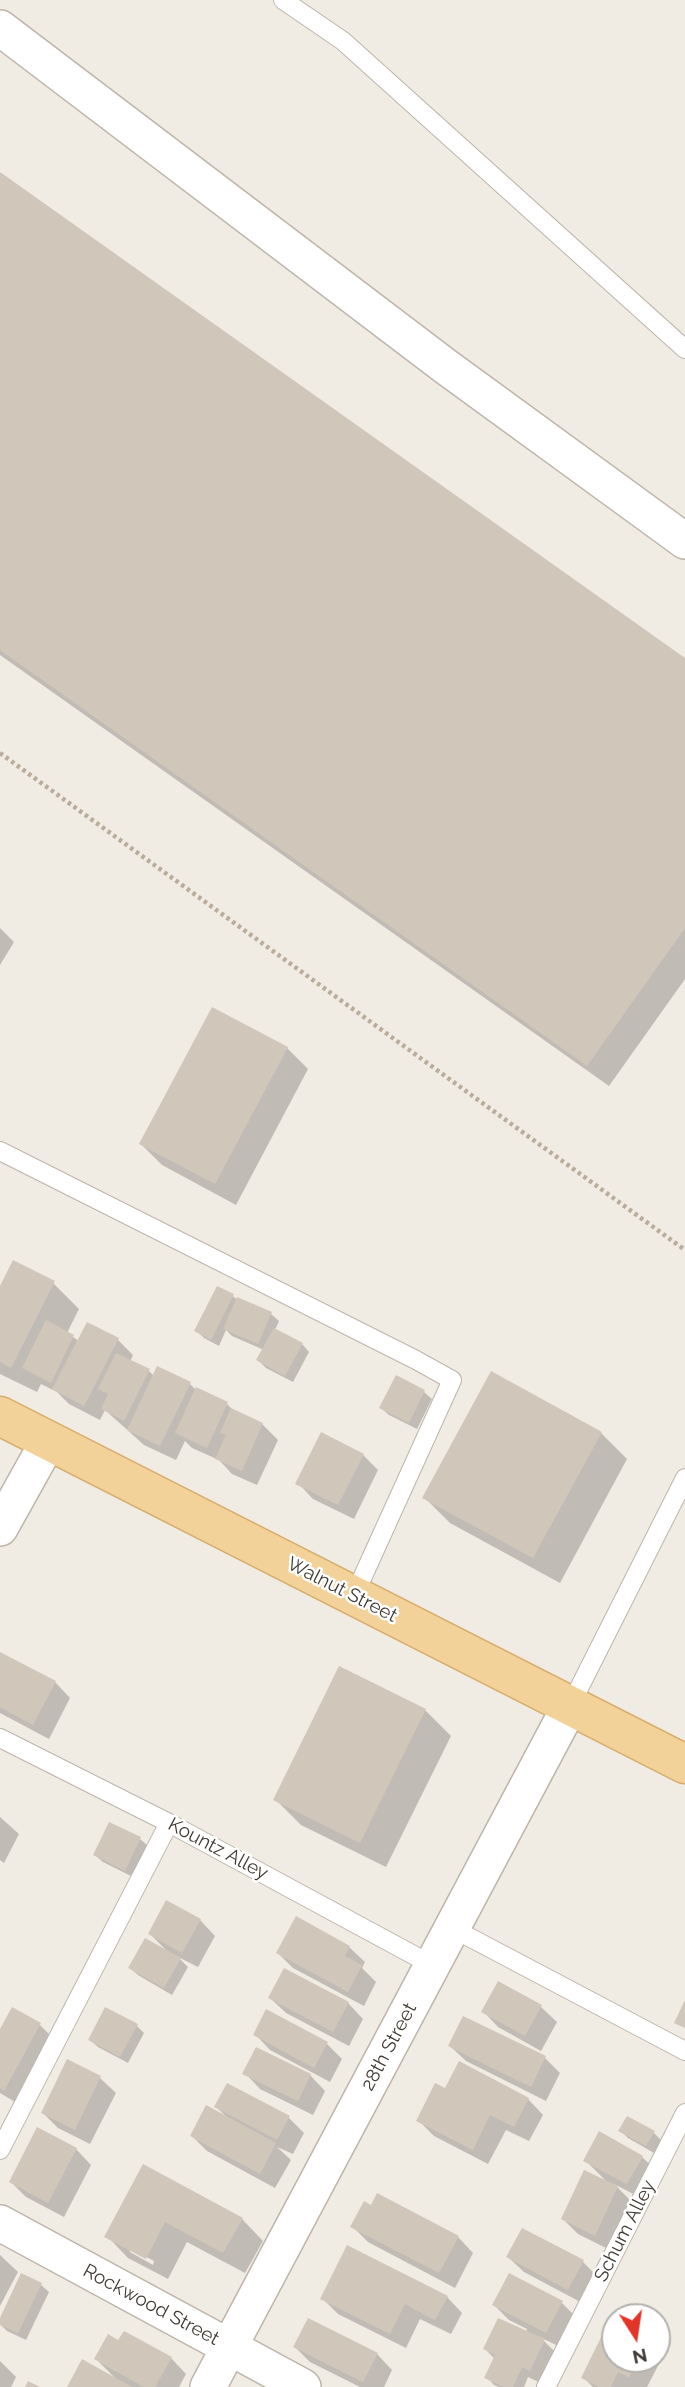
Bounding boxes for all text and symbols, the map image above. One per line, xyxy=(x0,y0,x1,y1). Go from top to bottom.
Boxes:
street label: Walnut Street xyxy=(283,1552,401,1628)
street label: Kountz Alley xyxy=(164,1813,272,1885)
street label: 28th Street xyxy=(356,1999,422,2095)
street label: Schum Alley xyxy=(590,2176,660,2286)
street label: Rockwood Street xyxy=(79,2260,223,2350)
north arrow xyxy=(601,2303,671,2373)
text: N xyxy=(631,2344,649,2369)

